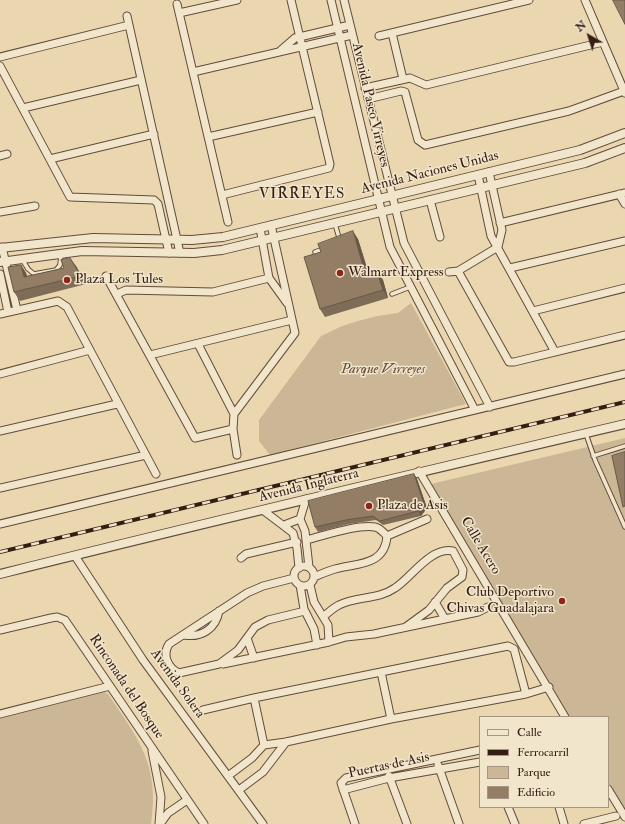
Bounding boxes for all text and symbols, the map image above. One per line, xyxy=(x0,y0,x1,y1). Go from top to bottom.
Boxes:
north arrow xyxy=(569,16,609,56)
text: N xyxy=(573,18,589,34)
street label: Avenida Paseo Virreyes xyxy=(348,41,392,169)
street label: Avenida Naciones Unidas xyxy=(359,148,501,198)
district label: VIRREYES xyxy=(259,186,345,204)
place label: Walmart Express xyxy=(348,265,444,281)
marker: Walmart Express xyxy=(335,268,345,278)
place label: Plaza Los Tules xyxy=(75,272,163,288)
marker: Plaza Los Tules xyxy=(62,275,72,285)
park label: Parque Virreyes xyxy=(341,362,425,378)
street label: Avenida Inglaterra xyxy=(257,465,361,507)
place label: Plaza de Asis xyxy=(377,498,448,514)
marker: Plaza de Asis xyxy=(364,501,374,511)
street label: Calle Acero xyxy=(456,514,504,578)
place label: Club Deportivo Chivas Guadalajara xyxy=(447,585,554,618)
marker: Club Deportivo Chivas Guadalajara xyxy=(557,596,567,606)
street label: Rinconada del Bosque xyxy=(85,632,167,742)
street label: Avenida Solera xyxy=(146,646,208,722)
legend xyxy=(479,716,609,808)
text: Calle xyxy=(517,725,542,740)
text: Ferrocarril xyxy=(517,745,569,760)
street label: Puertas de Asis xyxy=(347,749,431,783)
text: Parque xyxy=(517,765,551,780)
text: Edificio xyxy=(517,785,555,800)

